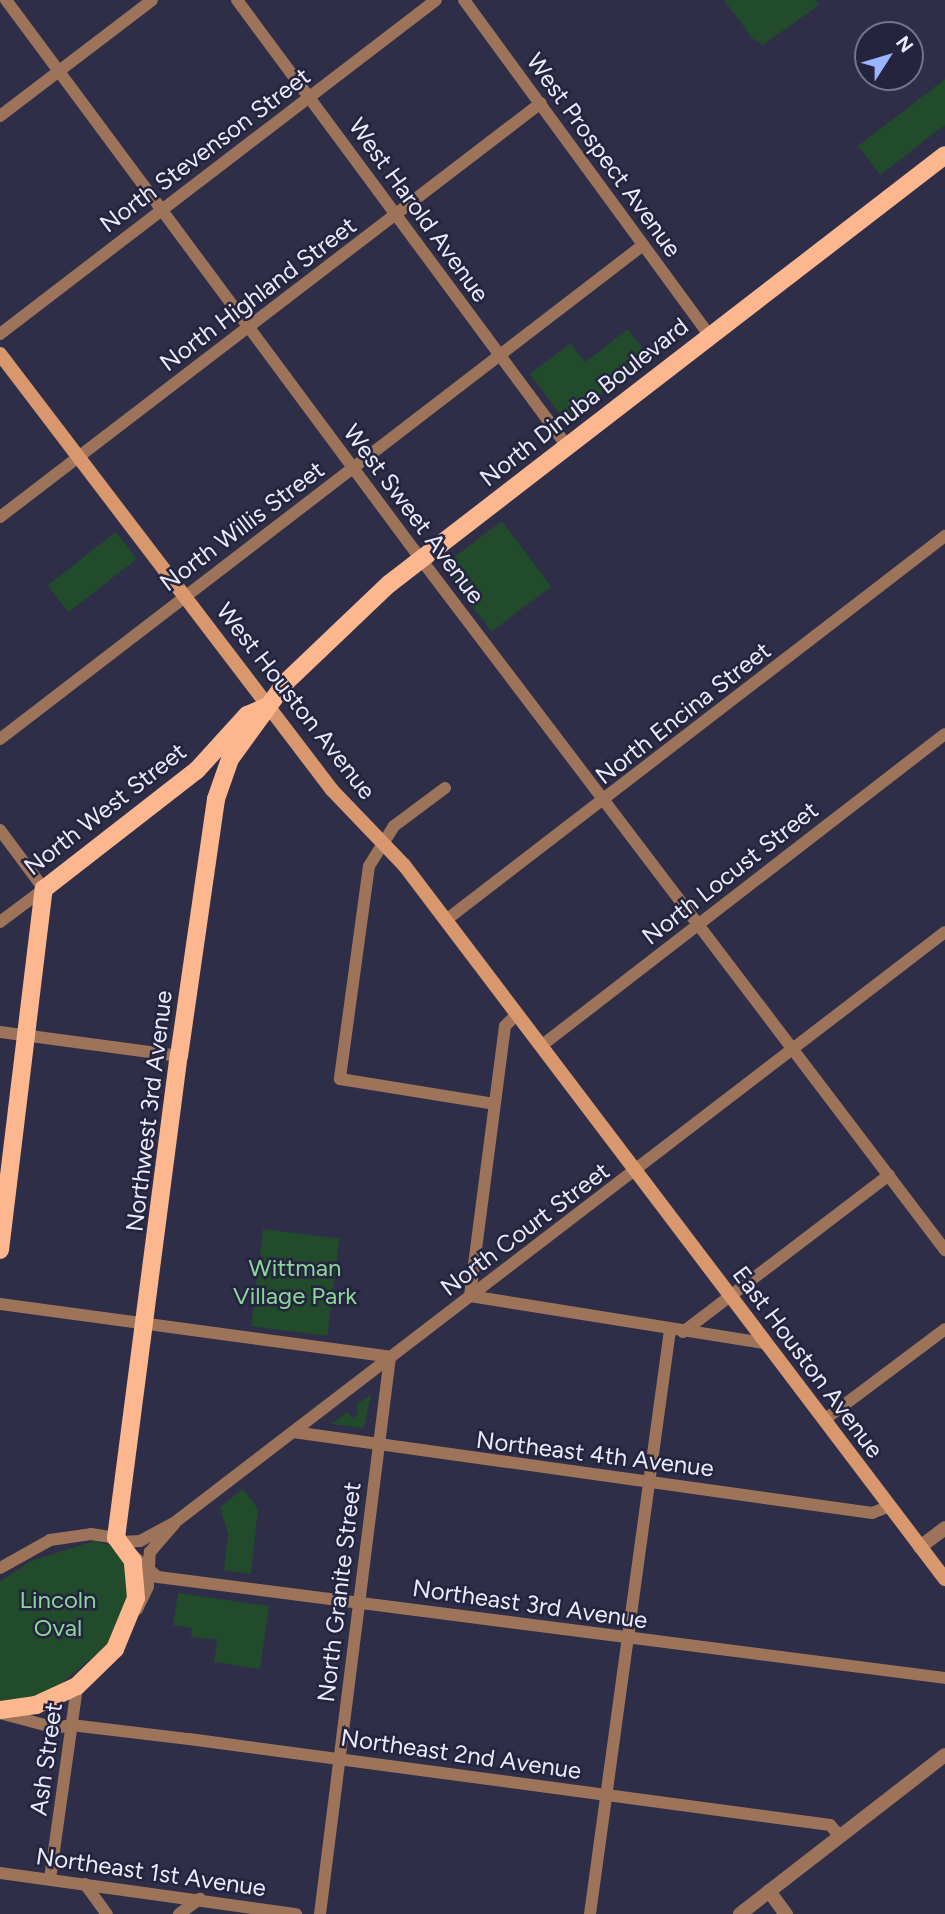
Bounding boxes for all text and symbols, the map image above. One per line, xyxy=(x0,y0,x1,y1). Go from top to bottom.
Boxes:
north arrow xyxy=(854,21,924,91)
text: N xyxy=(891,31,918,57)
street label: West Prospect Avenue xyxy=(520,48,688,262)
street label: North Stevenson Street xyxy=(94,62,316,238)
street label: West Harold Avenue xyxy=(343,113,495,307)
street label: North Highland Street xyxy=(154,211,362,377)
street label: North Dinuba Boulevard xyxy=(474,312,694,492)
street label: West Sweet Avenue xyxy=(337,419,491,609)
street label: North Willis Street xyxy=(154,455,330,597)
street label: West Houston Avenue xyxy=(210,597,382,805)
street label: North Encina Street xyxy=(590,636,776,790)
street label: North West Street xyxy=(18,737,192,881)
street label: North Locust Street xyxy=(636,795,824,951)
street label: Northwest 3rd Avenue xyxy=(120,989,178,1233)
street label: North Court Street xyxy=(435,1156,615,1302)
park label: Wittman Village Park xyxy=(233,1254,357,1310)
street label: East Houston Avenue xyxy=(727,1260,889,1464)
street label: Northeast 4th Avenue xyxy=(475,1425,715,1483)
street label: North Granite Street xyxy=(311,1480,367,1704)
street label: Northeast 3rd Avenue xyxy=(411,1573,649,1635)
park label: Lincoln Oval xyxy=(19,1586,97,1642)
street label: Ash Street xyxy=(24,1701,68,1817)
street label: Northeast 2nd Avenue xyxy=(339,1723,583,1785)
street label: Northeast 1st Avenue xyxy=(34,1842,268,1902)

